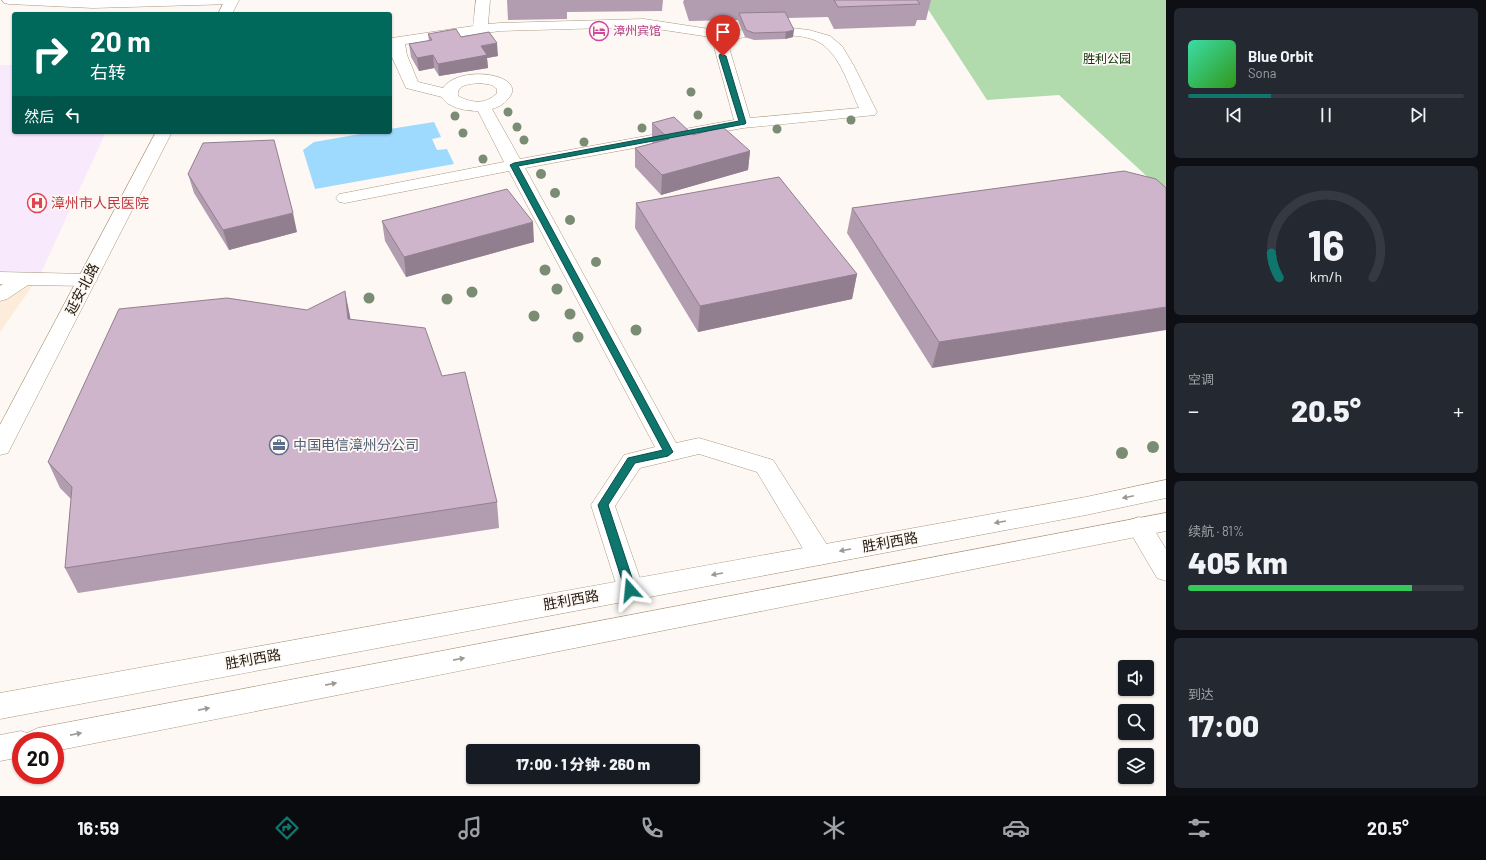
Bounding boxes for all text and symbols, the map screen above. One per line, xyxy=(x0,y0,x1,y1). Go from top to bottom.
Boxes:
pin xyxy=(706,15,740,56)
hotel icon: 漳州宾馆 xyxy=(588,20,610,42)
icon: arrive xyxy=(712,21,734,43)
place label: 漳州宾馆 xyxy=(613,23,661,37)
text: 20 m xyxy=(90,24,151,58)
icon: right xyxy=(24,28,76,80)
text: Blue Orbit xyxy=(1248,47,1313,65)
park label: 胜利公园 xyxy=(1083,51,1131,65)
text: 右转 xyxy=(90,61,126,83)
text: Sona xyxy=(1248,65,1276,81)
icon: left xyxy=(62,104,84,126)
icon: previous xyxy=(1223,104,1245,126)
icon: pause xyxy=(1315,104,1337,126)
icon: next xyxy=(1407,104,1429,126)
text: 然后 xyxy=(24,107,54,125)
hospital icon: 漳州市人民医院 xyxy=(26,192,48,214)
place label: 漳州市人民医院 xyxy=(51,194,149,211)
text: 16 xyxy=(1307,219,1345,269)
street label: 延安北路 xyxy=(61,260,102,318)
text: km/h xyxy=(1310,268,1342,285)
text: 空调 xyxy=(1188,371,1214,387)
text: 20.5° xyxy=(1291,392,1361,428)
text: − xyxy=(1188,397,1199,423)
text: + xyxy=(1453,397,1464,423)
office icon: 中国电信漳州分公司 xyxy=(268,434,290,456)
place label: 中国电信漳州分公司 xyxy=(293,436,419,453)
one-way arrow xyxy=(1122,495,1134,501)
one-way arrow xyxy=(994,519,1006,525)
text: 续航 · 81% xyxy=(1188,523,1244,539)
street label: 胜利西路 xyxy=(861,528,919,555)
text: 405 km xyxy=(1188,544,1288,580)
one-way arrow xyxy=(839,548,851,554)
position arrow xyxy=(609,569,651,611)
one-way arrow xyxy=(711,571,723,577)
street label: 胜利西路 xyxy=(542,586,600,613)
street label: 胜利西路 xyxy=(224,645,282,672)
one-way arrow xyxy=(453,656,465,662)
map controls xyxy=(1118,660,1154,784)
button: sound xyxy=(1118,660,1154,696)
one-way arrow xyxy=(325,681,338,687)
text: 到达 xyxy=(1188,686,1214,702)
button: search xyxy=(1118,704,1154,740)
one-way arrow xyxy=(198,705,210,711)
text: 17:00 xyxy=(1188,707,1259,743)
one-way arrow xyxy=(70,730,82,736)
speed limit sign: 20 xyxy=(12,732,64,784)
button: layers xyxy=(1118,748,1154,784)
text: 17:00 · 1 分钟 · 260 m xyxy=(516,755,650,773)
icon: directions xyxy=(273,814,301,842)
icon: music xyxy=(456,814,484,842)
icon: phone xyxy=(638,814,666,842)
icon: climate xyxy=(820,814,848,842)
icon: car xyxy=(1002,814,1030,842)
icon: filters xyxy=(1185,814,1213,842)
text: 16:59 xyxy=(77,817,119,839)
text: 20.5° xyxy=(1367,817,1409,839)

